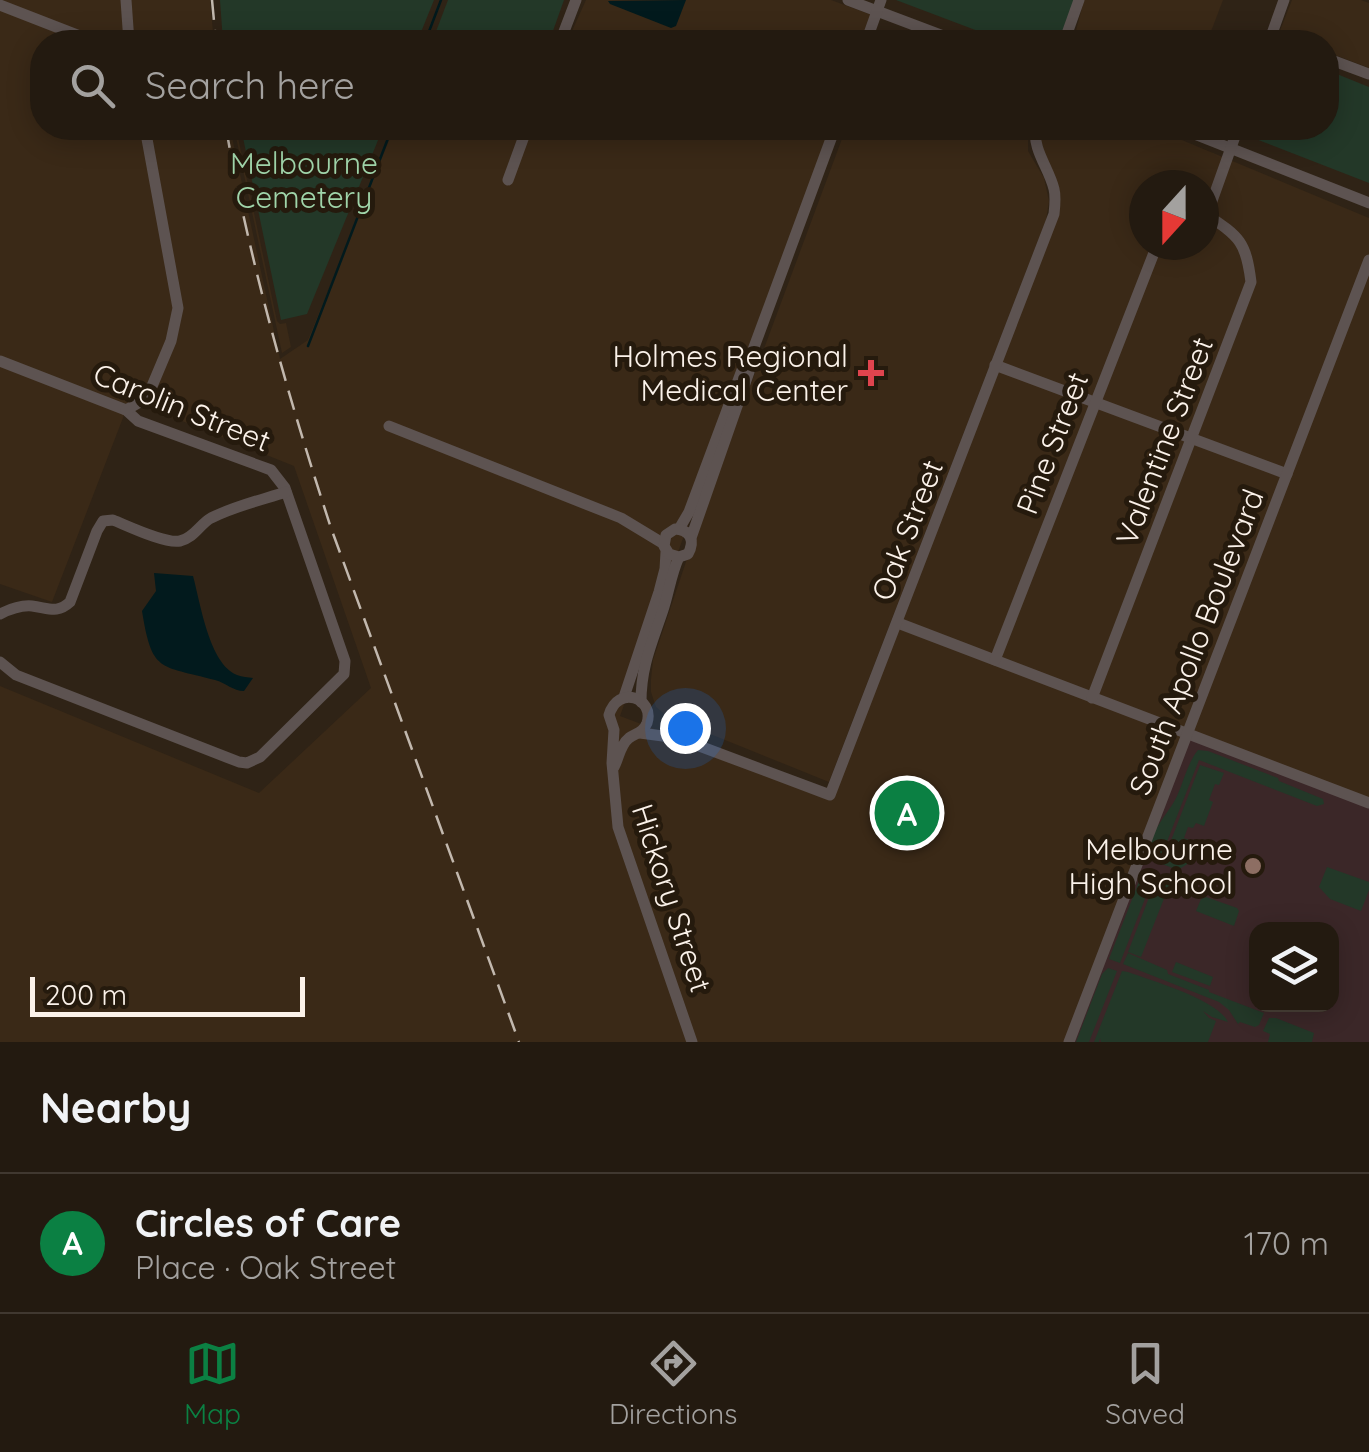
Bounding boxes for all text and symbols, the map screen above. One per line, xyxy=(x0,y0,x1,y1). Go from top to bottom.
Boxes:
search box xyxy=(30,30,1339,140)
icon: search xyxy=(65,58,120,113)
text: Search here xyxy=(145,61,355,109)
park label: Melbourne Cemetery xyxy=(230,144,378,216)
north arrow xyxy=(1129,170,1219,260)
street label: Valentine Street xyxy=(1107,332,1221,550)
place label: Holmes Regional Medical Center xyxy=(612,337,848,409)
street label: Carolin Street xyxy=(88,354,276,460)
marker: Holmes Regional Medical Center xyxy=(858,360,884,386)
street label: Pine Street xyxy=(1008,367,1096,519)
street label: Oak Street xyxy=(863,454,951,606)
street label: South Apollo Boulevard xyxy=(1120,484,1272,800)
your location xyxy=(660,703,711,754)
pin: A xyxy=(874,776,940,850)
street label: Hickory Street xyxy=(624,799,720,997)
place label: Melbourne High School xyxy=(1068,830,1233,902)
marker: Melbourne High School xyxy=(1242,855,1264,877)
map controls xyxy=(1249,922,1339,1012)
button: layers xyxy=(1249,922,1339,1012)
scale bar xyxy=(30,972,305,1016)
text: 200 m xyxy=(45,977,127,1012)
text: Nearby xyxy=(40,1081,191,1134)
text: Circles of Care xyxy=(135,1199,401,1247)
text: A xyxy=(62,1223,83,1263)
text: 170 m xyxy=(1244,1223,1329,1263)
text: Place · Oak Street xyxy=(135,1247,396,1287)
tab: Map xyxy=(184,1336,241,1431)
tab: Directions xyxy=(609,1336,737,1431)
tab: Saved xyxy=(1105,1336,1185,1431)

